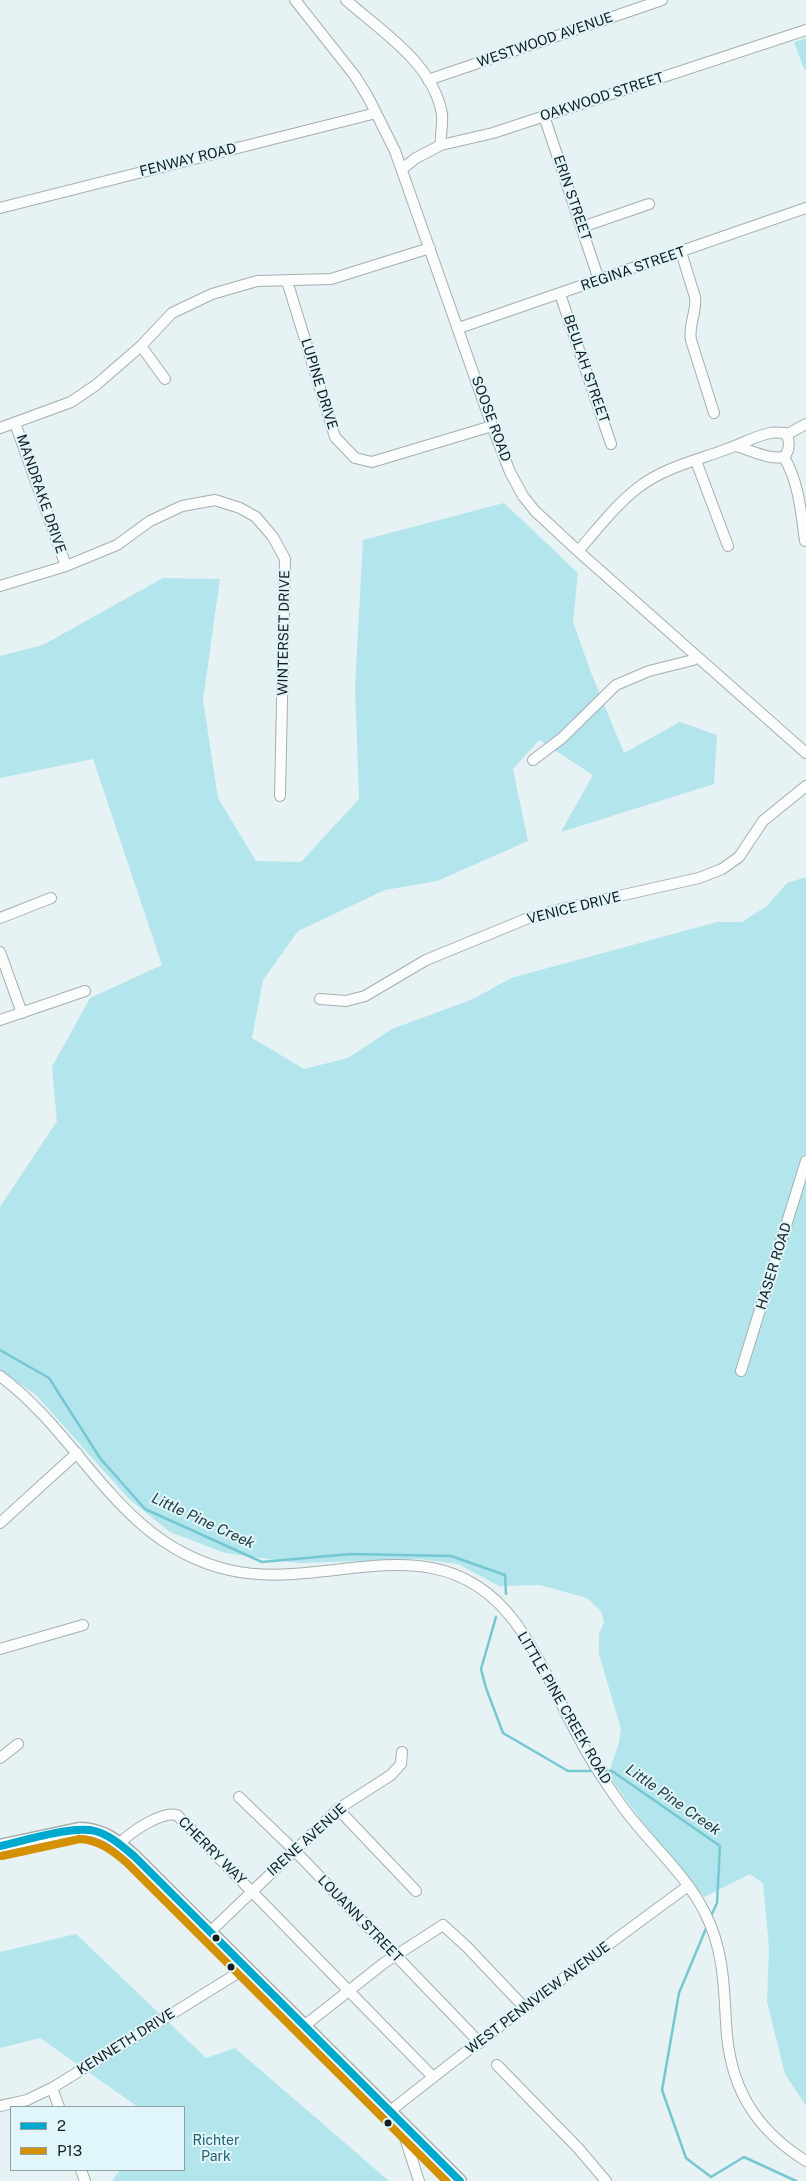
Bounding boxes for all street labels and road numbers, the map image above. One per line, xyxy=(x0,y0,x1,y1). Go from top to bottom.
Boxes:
street label: WESTWOOD AVENUE xyxy=(475,9,615,71)
street label: OAKWOOD STREET xyxy=(538,69,666,125)
street label: FENWAY ROAD xyxy=(138,140,238,180)
street label: ERIN STREET xyxy=(550,153,594,243)
street label: REGINA STREET xyxy=(579,243,687,295)
street label: BEULAH STREET xyxy=(560,313,612,425)
street label: LUPINE DRIVE xyxy=(297,336,341,432)
street label: SOOSE ROAD xyxy=(468,374,514,464)
street label: MANDRAKE DRIVE xyxy=(13,432,69,556)
street label: WINTERSET DRIVE xyxy=(275,570,293,696)
street label: VENICE DRIVE xyxy=(526,888,622,928)
street label: HASER ROAD xyxy=(753,1220,795,1312)
street label: LITTLE PINE CREEK ROAD xyxy=(513,1629,615,1787)
street label: IRENE AVENUE xyxy=(264,1800,350,1880)
street label: CHERRY WAY xyxy=(175,1814,249,1888)
street label: LOUANN STREET xyxy=(314,1872,406,1966)
street label: WEST PENNVIEW AVENUE xyxy=(463,1938,613,2058)
street label: KENNETH DRIVE xyxy=(74,2005,178,2079)

